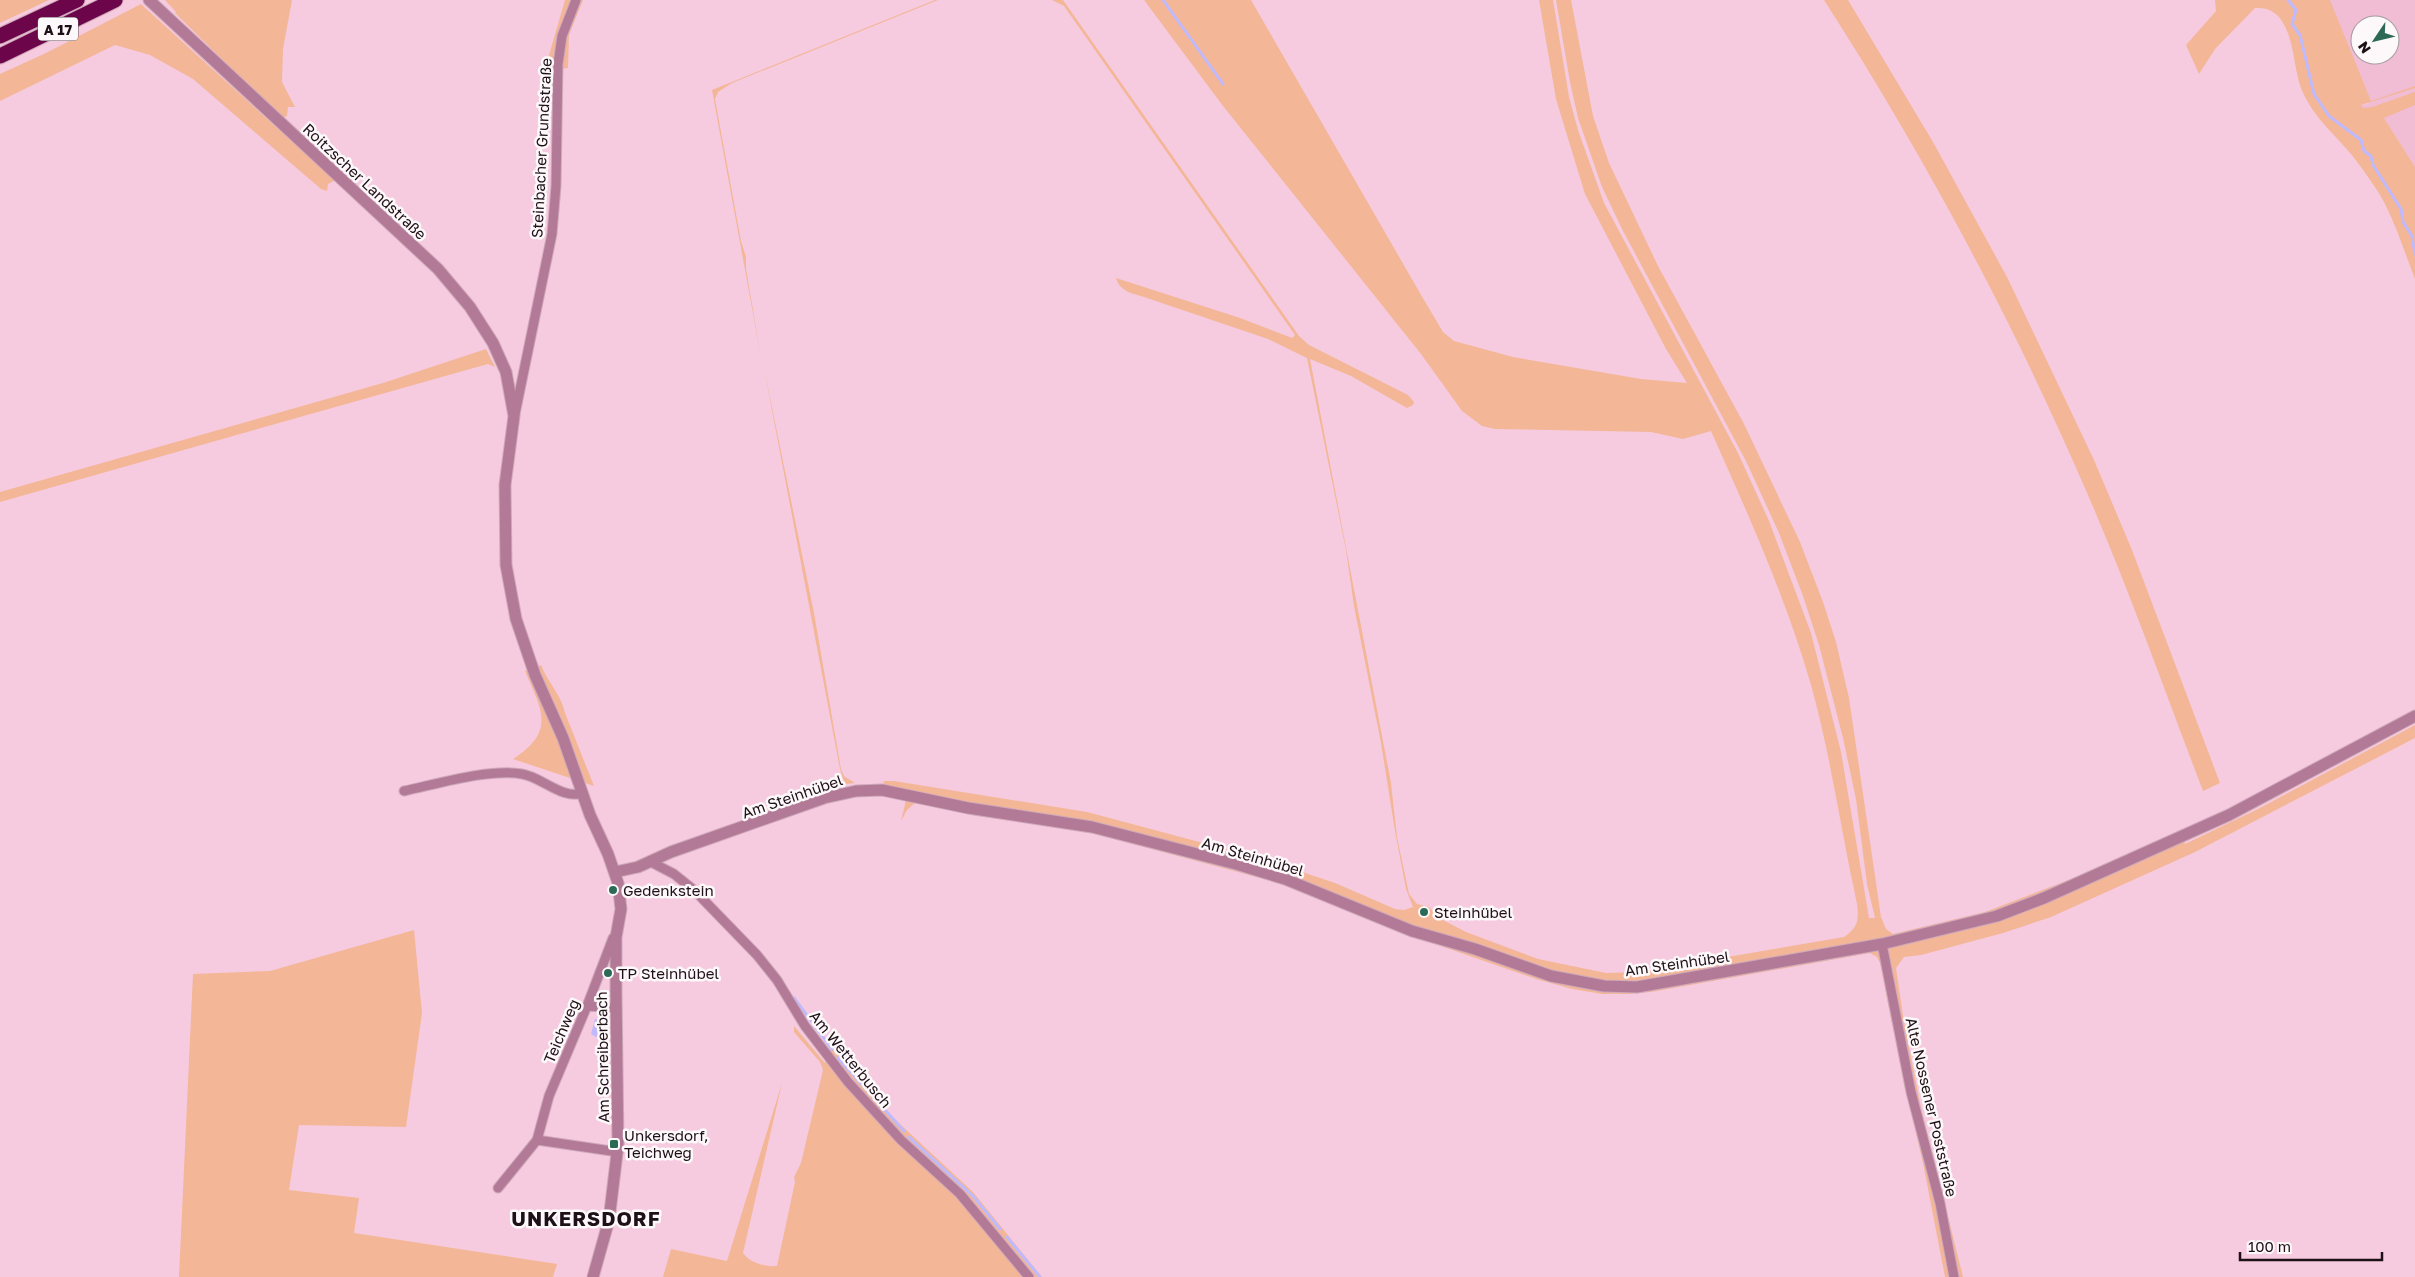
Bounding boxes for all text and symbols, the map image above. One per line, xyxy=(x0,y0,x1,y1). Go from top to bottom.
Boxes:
north arrow xyxy=(2350,15,2400,65)
road number: A 17 xyxy=(38,18,78,40)
text: N xyxy=(2354,39,2374,57)
street label: Steinbacher Grundstraße xyxy=(527,57,555,238)
street label: Roitzscher Landstraße xyxy=(300,119,431,243)
street label: Am Steinhübel xyxy=(739,770,845,822)
street label: Am Steinhübel xyxy=(1200,833,1306,879)
place label: Gedenkstein xyxy=(623,881,714,899)
marker: Gedenkstein xyxy=(607,884,619,896)
place label: Steinhübel xyxy=(1434,903,1512,921)
marker: Steinhübel xyxy=(1418,906,1430,918)
street label: Am Steinhübel xyxy=(1624,947,1731,979)
place label: TP Steinhübel xyxy=(618,964,719,982)
marker: TP Steinhübel xyxy=(602,967,614,979)
street label: Am Schreiberbach xyxy=(592,991,612,1123)
street label: Teichweg xyxy=(539,996,583,1066)
street label: Am Wetterbusch xyxy=(806,1007,896,1111)
street label: Alte Nossener Poststraße xyxy=(1903,1016,1961,1199)
place label: Unkersdorf, Teichweg xyxy=(624,1126,709,1161)
marker: Unkersdorf, Teichweg xyxy=(608,1138,620,1150)
district label: UNKERSDORF xyxy=(511,1206,661,1230)
scale bar xyxy=(2240,1230,2382,1262)
text: 100 m xyxy=(2248,1237,2291,1255)

